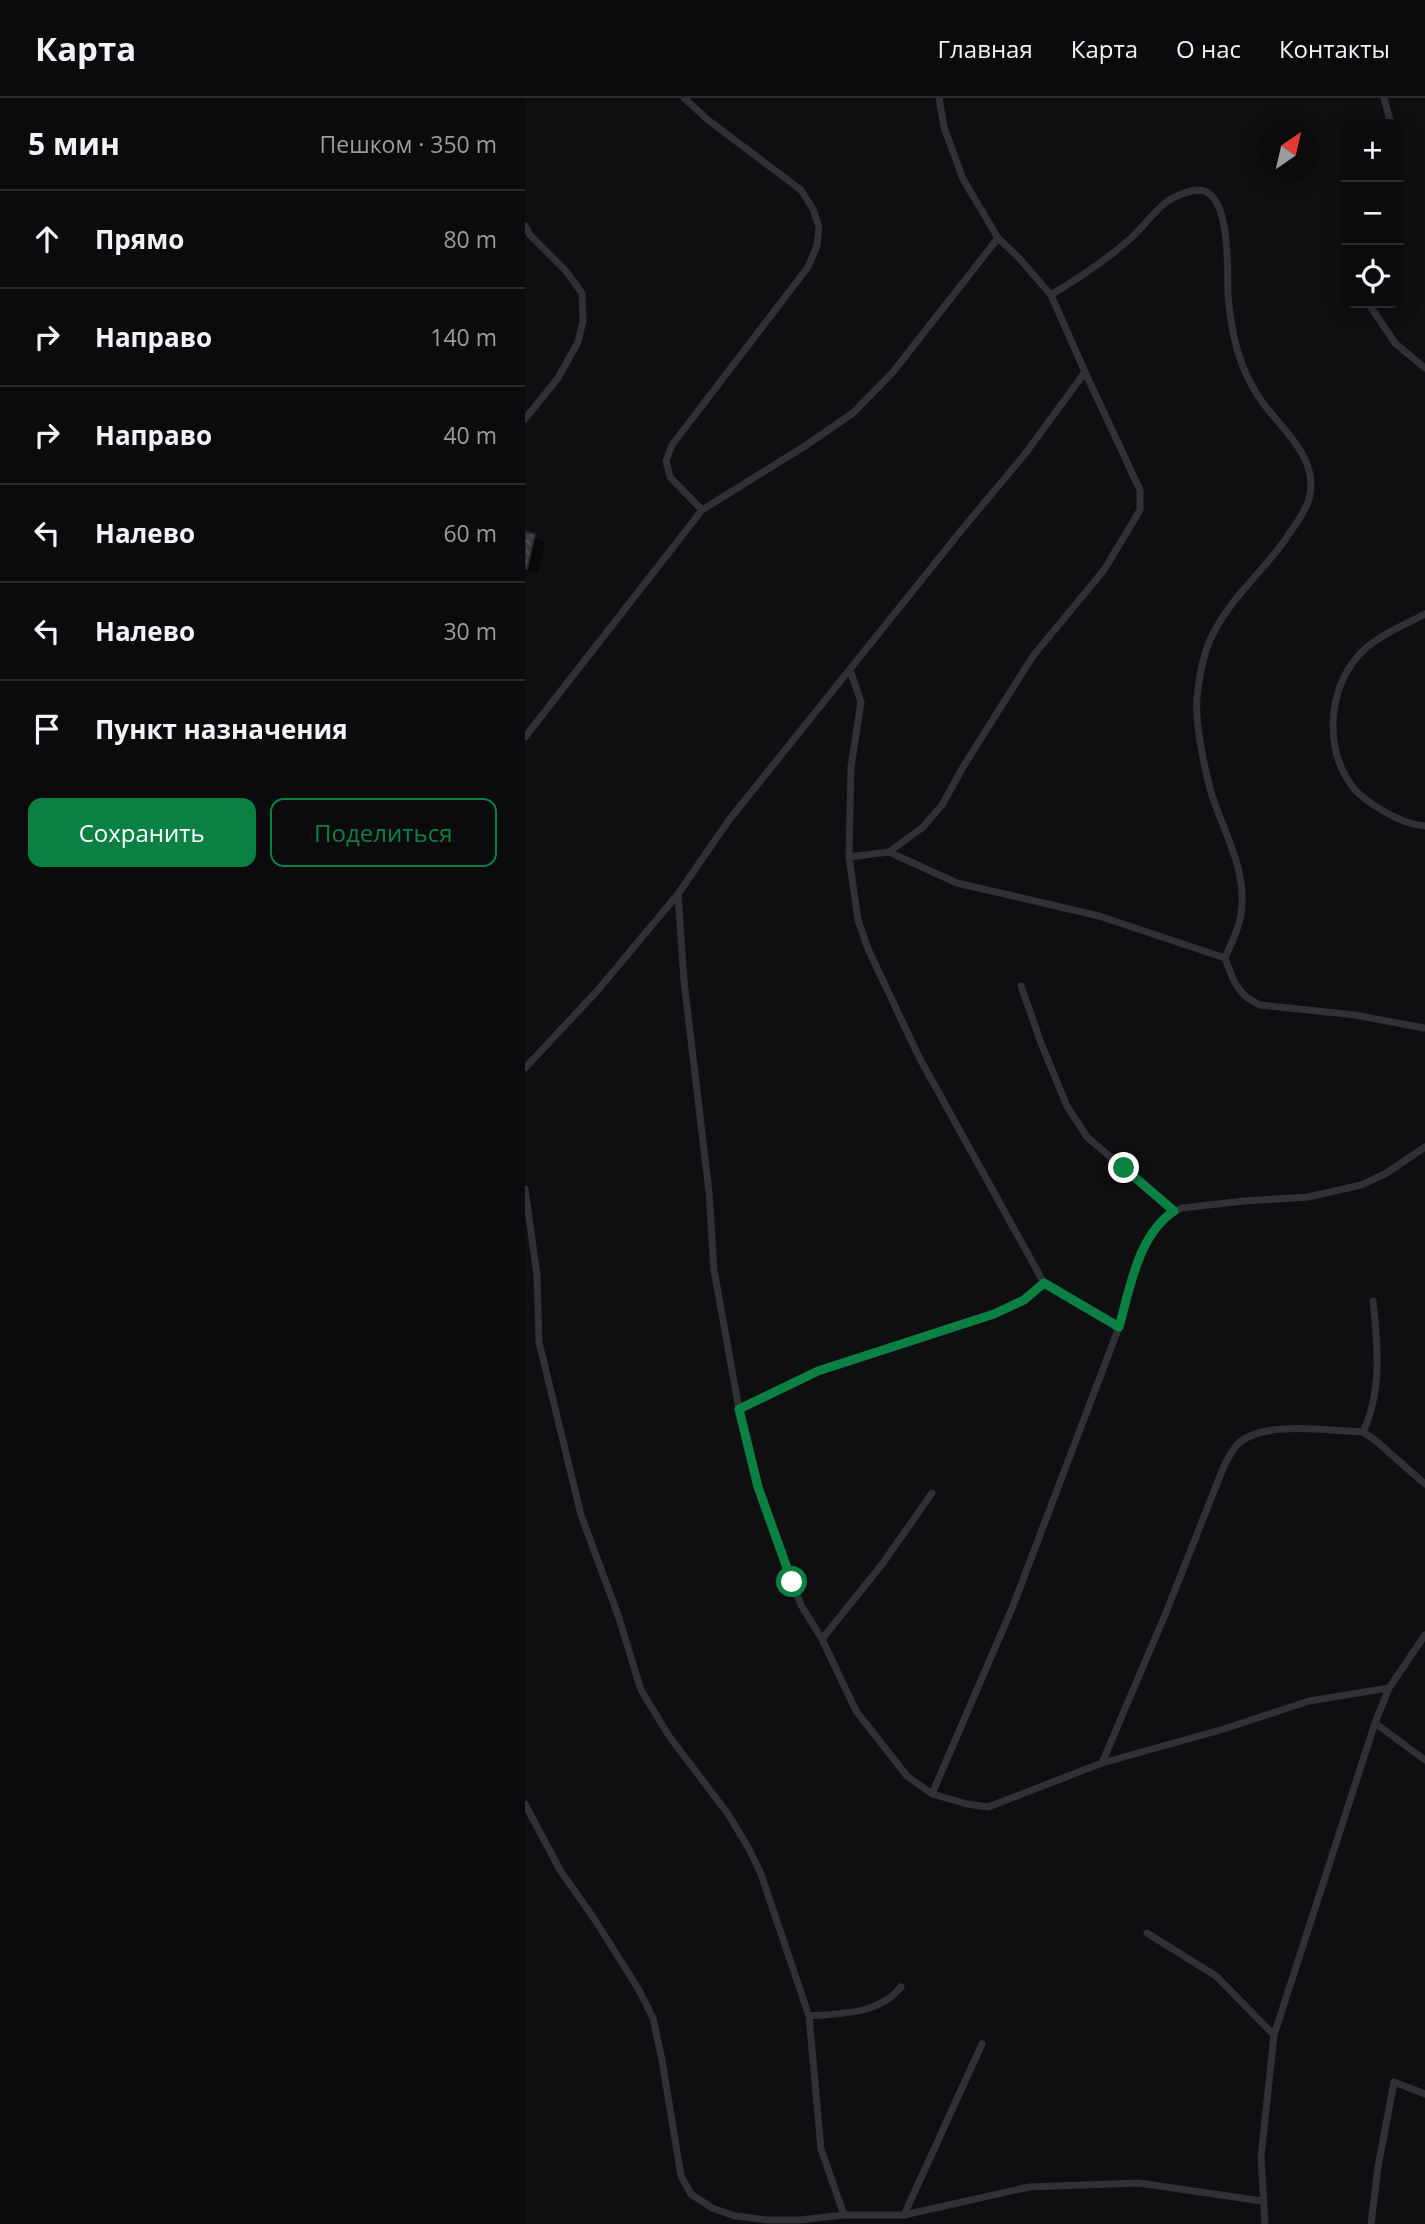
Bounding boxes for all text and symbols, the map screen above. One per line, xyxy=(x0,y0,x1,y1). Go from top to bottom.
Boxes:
text: Карта xyxy=(35,26,136,71)
text: Главная xyxy=(938,32,1033,65)
text: Карта xyxy=(1071,32,1138,65)
text: О нас xyxy=(1176,32,1241,65)
text: Контакты xyxy=(1279,32,1390,65)
north arrow xyxy=(1257,119,1320,182)
map controls xyxy=(1341,119,1404,308)
button: + xyxy=(1341,119,1404,182)
text: 5 мин xyxy=(28,123,120,164)
text: Пешком · 350 m xyxy=(320,128,497,160)
button: − xyxy=(1341,182,1404,245)
icon: ahead xyxy=(28,220,66,258)
text: Прямо xyxy=(95,221,184,257)
text: 80 m xyxy=(443,223,497,255)
button: locate xyxy=(1341,245,1404,308)
icon: right xyxy=(28,318,66,356)
text: Направо xyxy=(95,319,212,355)
text: 140 m xyxy=(430,321,497,353)
icon: right xyxy=(28,416,66,454)
text: Направо xyxy=(95,417,212,453)
text: 40 m xyxy=(443,419,497,451)
icon: left xyxy=(28,514,66,552)
text: Налево xyxy=(95,515,195,551)
text: 60 m xyxy=(443,517,497,549)
icon: left xyxy=(28,612,66,650)
text: Налево xyxy=(95,613,195,649)
text: 30 m xyxy=(443,615,497,647)
icon: arrive xyxy=(28,710,66,748)
text: Пункт назначения xyxy=(95,711,348,747)
button: Сохранить xyxy=(28,798,256,867)
button: Поделиться xyxy=(270,798,497,867)
route end xyxy=(1108,1152,1139,1183)
route start xyxy=(776,1566,807,1597)

